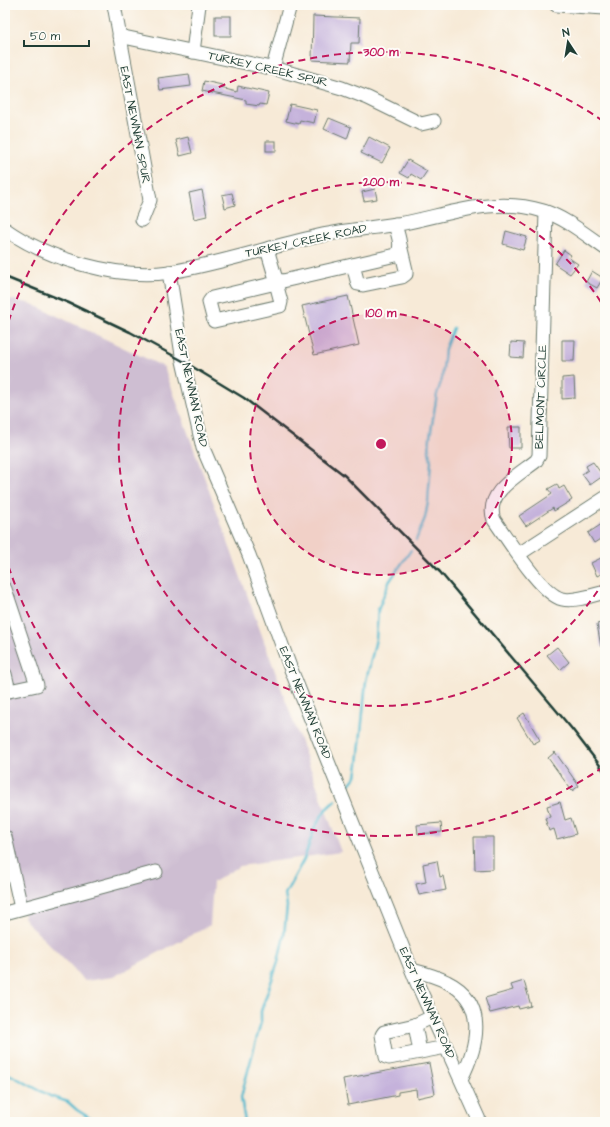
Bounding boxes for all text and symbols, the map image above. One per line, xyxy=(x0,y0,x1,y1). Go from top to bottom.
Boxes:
scale bar xyxy=(24,22,89,48)
north arrow xyxy=(548,22,588,62)
text: N xyxy=(561,25,571,41)
text: 50 m xyxy=(30,28,61,45)
text: 300 m xyxy=(362,44,399,61)
street label: TURKEY CREEK SPUR xyxy=(206,47,330,91)
street label: EAST NEWNAN SPUR xyxy=(115,65,155,185)
text: 200 m xyxy=(362,174,400,191)
street label: TURKEY CREEK ROAD xyxy=(244,220,368,262)
text: 100 m xyxy=(366,305,397,322)
street label: EAST NEWNAN ROAD xyxy=(170,327,212,449)
street label: BELMONT CIRCLE xyxy=(531,344,551,450)
centre of rings xyxy=(374,437,388,451)
street label: EAST NEWNAN ROAD xyxy=(275,644,335,762)
street label: EAST NEWNAN ROAD xyxy=(395,945,459,1062)

